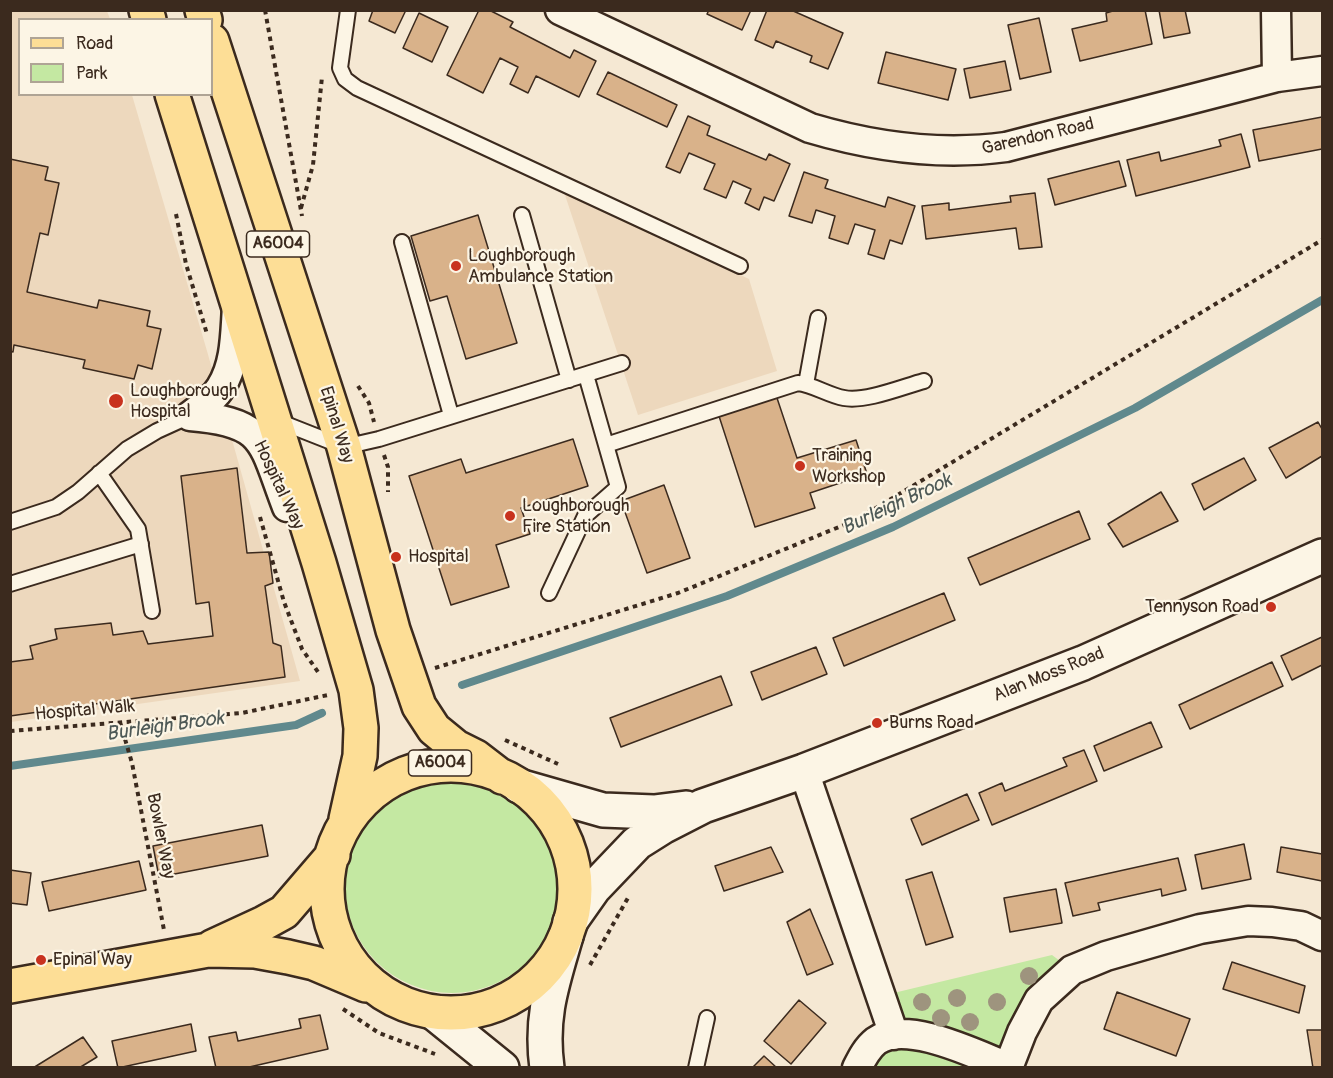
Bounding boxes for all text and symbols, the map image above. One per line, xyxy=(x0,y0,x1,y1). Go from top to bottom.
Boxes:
legend xyxy=(18,18,213,96)
text: Road xyxy=(76,32,113,55)
text: Park xyxy=(76,62,108,85)
street label: Garendon Road xyxy=(980,114,1096,160)
road number: A6004 xyxy=(246,231,310,257)
place label: Loughborough Ambulance Station xyxy=(468,245,613,288)
marker: Loughborough Ambulance Station xyxy=(449,259,463,273)
place label: Loughborough Hospital xyxy=(130,380,238,422)
street label: Epinal Way xyxy=(314,384,358,466)
marker: Loughborough Hospital xyxy=(107,392,125,410)
street label: Hospital Way xyxy=(248,437,308,533)
place label: Training Workshop xyxy=(812,445,886,488)
marker: Training Workshop xyxy=(793,459,807,473)
water label: Burleigh Brook xyxy=(838,469,956,541)
place label: Loughborough Fire Station xyxy=(522,495,630,538)
marker: Loughborough Fire Station xyxy=(503,509,517,523)
place label: Hospital xyxy=(408,546,469,568)
marker: Hospital xyxy=(389,550,403,564)
place label: Tennyson Road xyxy=(1145,596,1259,618)
marker: Tennyson Road xyxy=(1264,600,1278,614)
street label: Alan Moss Road xyxy=(990,643,1108,707)
street label: Hospital Walk xyxy=(34,696,136,726)
water label: Burleigh Brook xyxy=(105,707,225,747)
place label: Burns Road xyxy=(889,712,974,734)
marker: Burns Road xyxy=(870,716,884,730)
road number: A6004 xyxy=(408,750,472,776)
street label: Bowler Way xyxy=(141,791,179,881)
place label: Epinal Way xyxy=(53,949,132,971)
marker: Epinal Way xyxy=(34,953,48,967)

